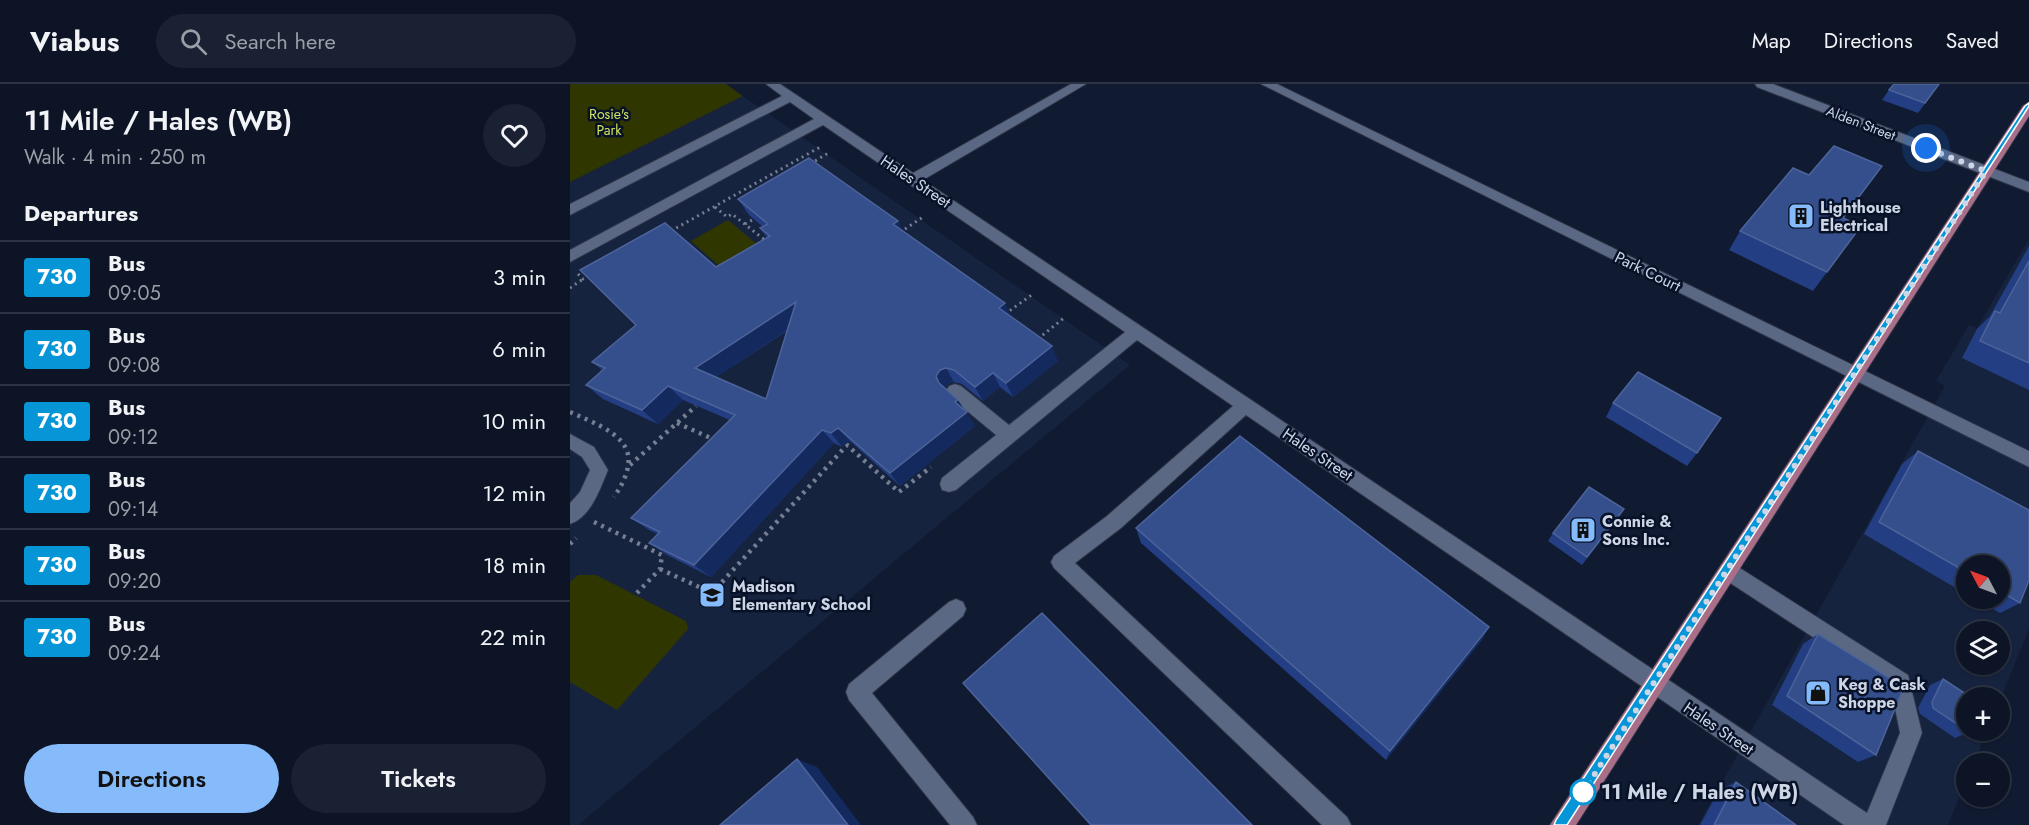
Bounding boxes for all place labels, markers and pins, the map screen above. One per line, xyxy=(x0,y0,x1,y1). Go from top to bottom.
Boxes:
place label: Lighthouse Electrical xyxy=(1820,196,1901,237)
building icon: Lighthouse Electrical xyxy=(1786,201,1816,231)
place label: Connie & Sons Inc. xyxy=(1602,510,1671,551)
building icon: Connie & Sons Inc. xyxy=(1568,515,1598,545)
place label: Madison Elementary School xyxy=(732,575,871,616)
school or university icon: Madison Elementary School xyxy=(697,580,727,610)
place label: Keg & Cask Shoppe xyxy=(1838,673,1926,714)
shop icon: Keg & Cask Shoppe xyxy=(1803,678,1833,708)
place label: 11 Mile / Hales (WB) xyxy=(1601,778,1798,807)
marker: 11 Mile / Hales (WB) xyxy=(1570,779,1596,805)

